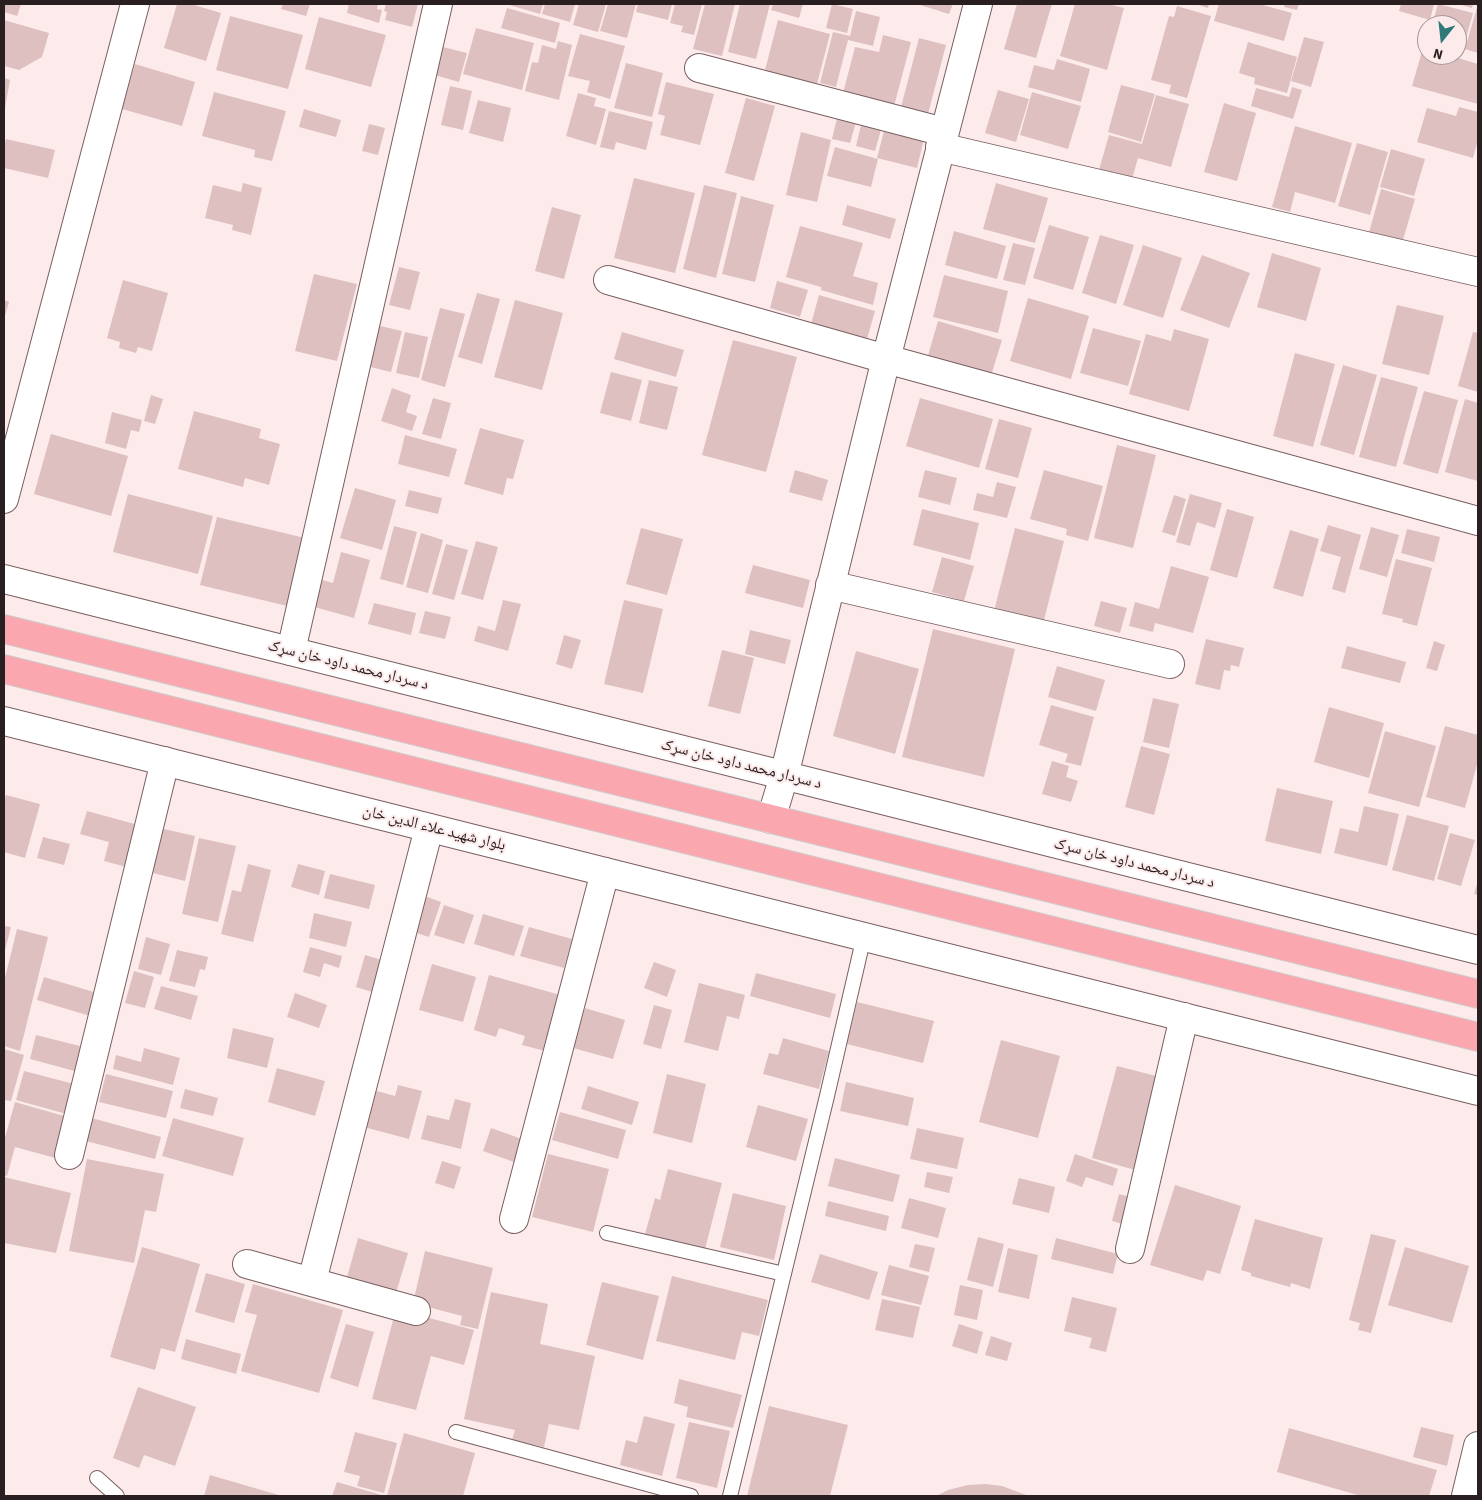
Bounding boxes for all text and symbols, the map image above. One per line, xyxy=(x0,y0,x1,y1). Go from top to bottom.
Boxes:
north arrow xyxy=(1417,15,1467,65)
text: N xyxy=(1431,43,1445,64)
street label: د سردار محمد داود خان سړک xyxy=(266,637,430,695)
street label: د سردار محمد داود خان سړک xyxy=(659,736,823,794)
street label: بلوار شهید علاء الدین خان xyxy=(361,802,507,856)
street label: د سردار محمد داود خان سړک xyxy=(1052,835,1216,893)

